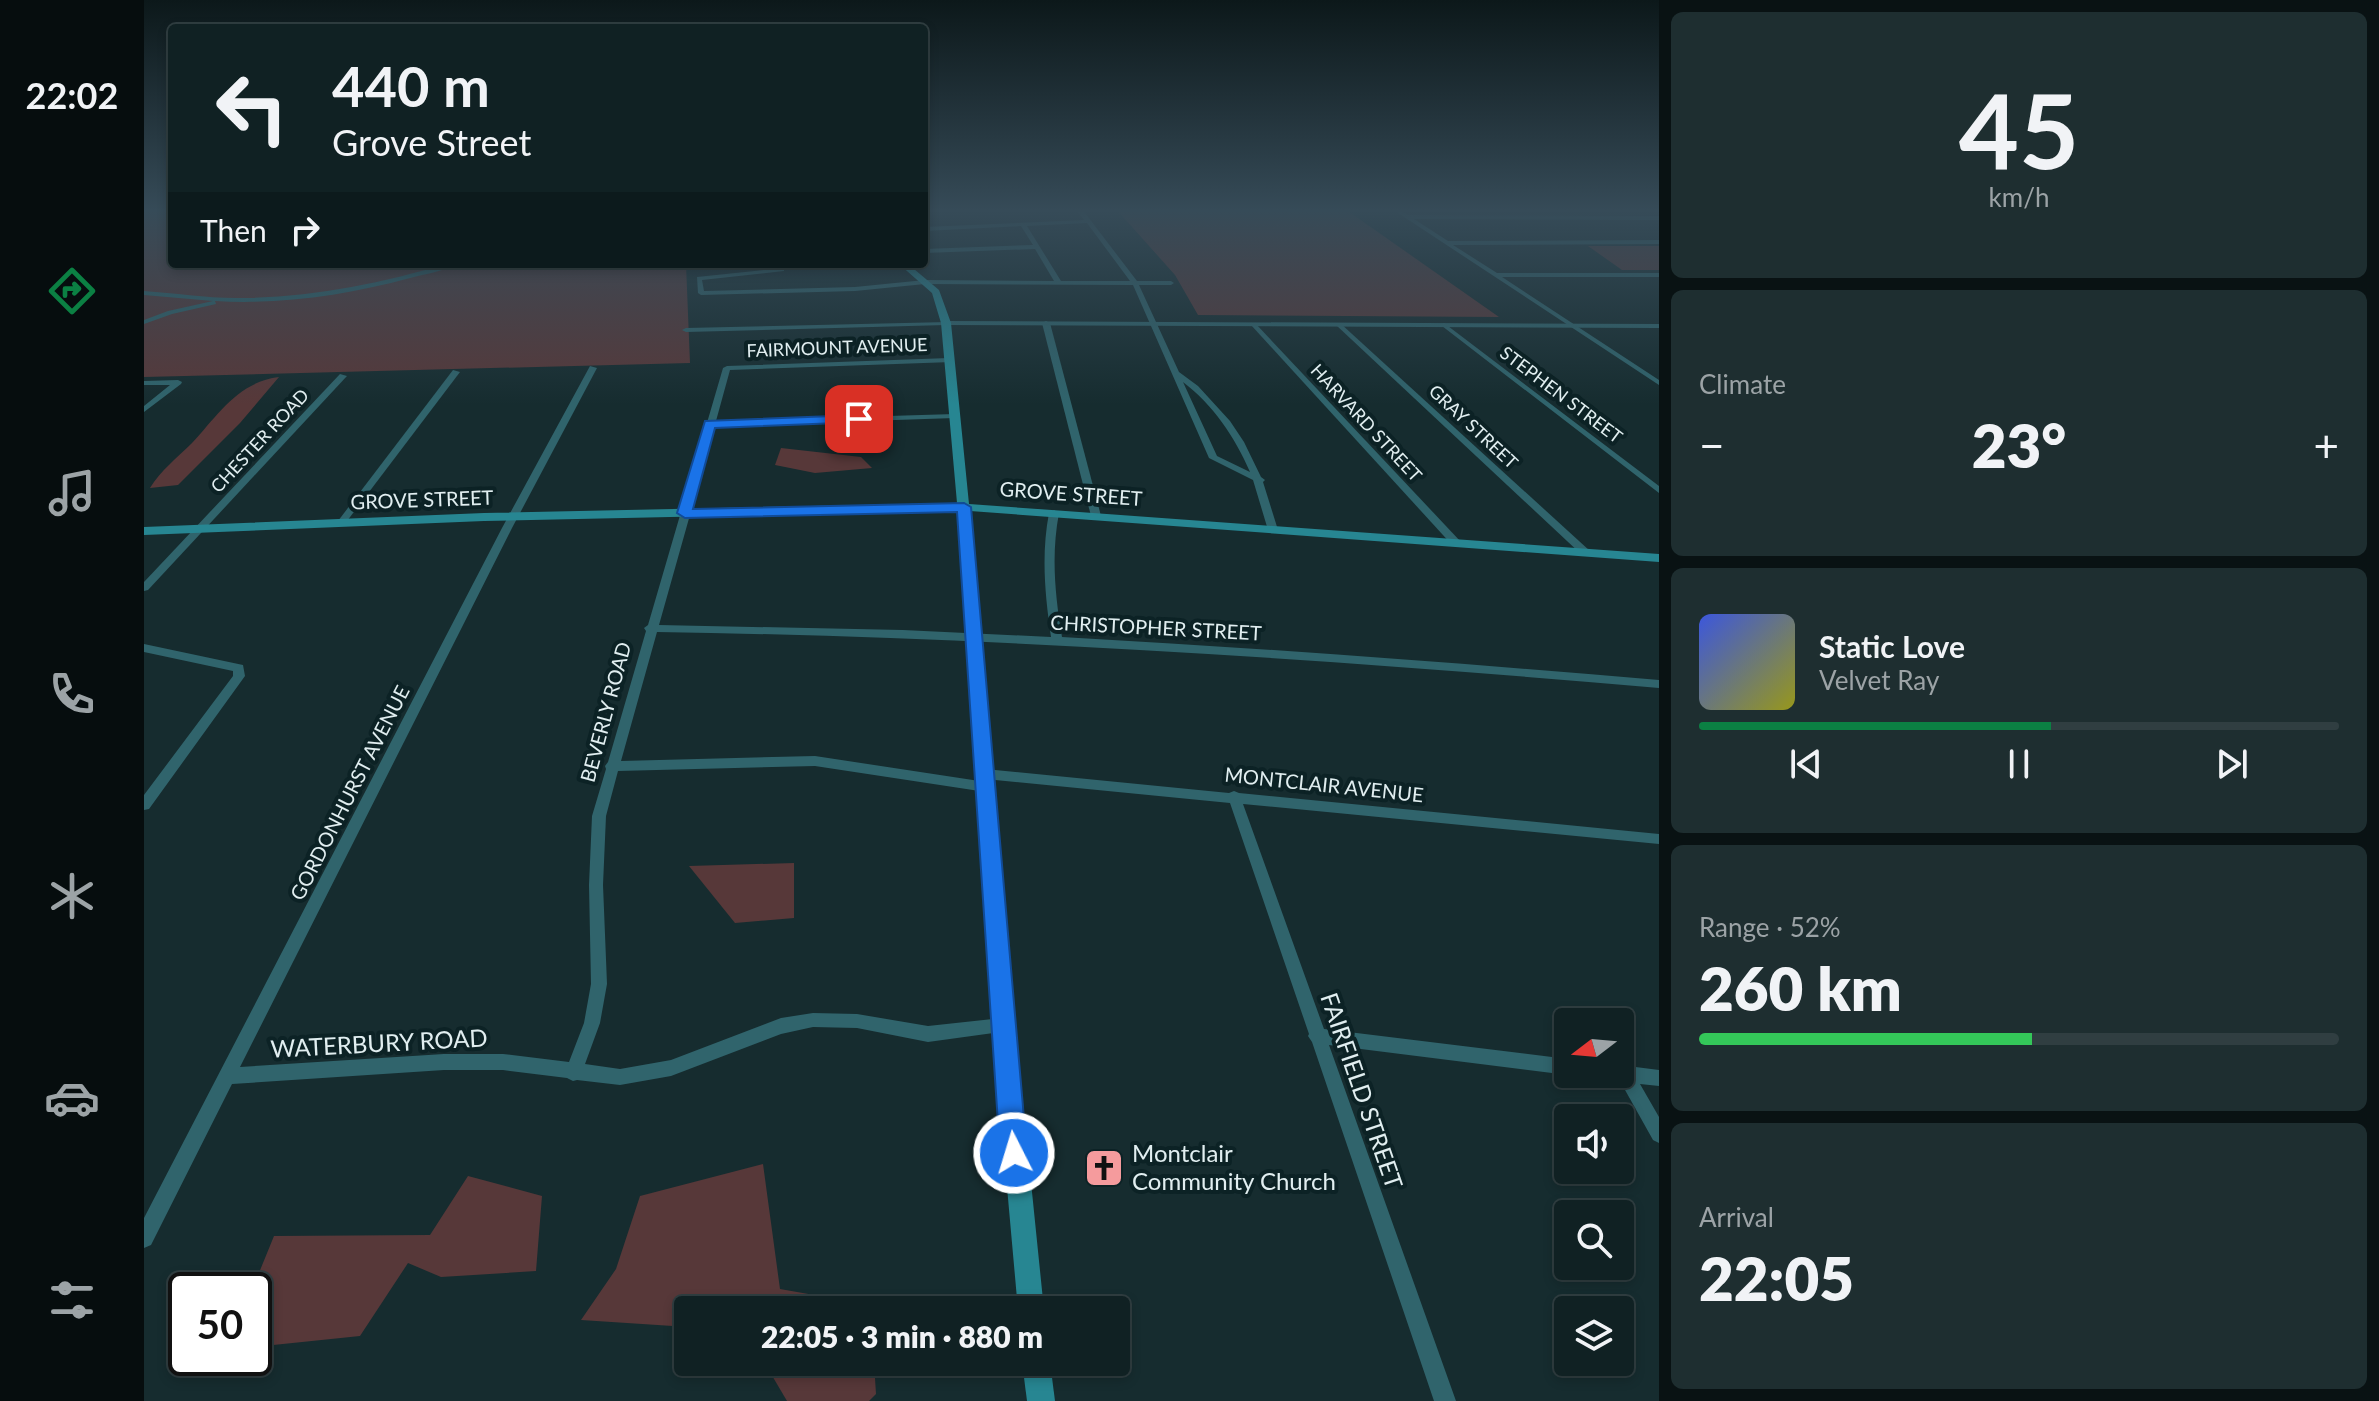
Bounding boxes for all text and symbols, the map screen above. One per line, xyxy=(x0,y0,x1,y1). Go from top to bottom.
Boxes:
text: 440 m xyxy=(332,52,490,119)
icon: left xyxy=(200,56,304,160)
text: 45 xyxy=(1959,66,2079,191)
text: 22:02 xyxy=(26,73,118,117)
text: Grove Street xyxy=(332,120,531,164)
text: km/h xyxy=(1989,181,2049,213)
icon: right xyxy=(283,208,327,252)
text: Then xyxy=(200,212,267,248)
icon: directions xyxy=(44,263,100,319)
street label: FAIRMOUNT AVENUE xyxy=(746,333,928,361)
street label: STEPHEN STREET xyxy=(1496,341,1627,447)
street label: HARVARD STREET xyxy=(1307,359,1427,486)
text: Climate xyxy=(1699,368,1786,400)
street label: GRAY STREET xyxy=(1425,379,1523,473)
street label: CHESTER ROAD xyxy=(206,384,313,497)
pin xyxy=(825,385,893,453)
icon: arrive xyxy=(837,397,881,441)
text: 23° xyxy=(1972,409,2066,481)
text: − xyxy=(1699,419,1725,471)
text: + xyxy=(2313,419,2339,471)
icon: music xyxy=(44,465,100,521)
street label: GROVE STREET xyxy=(999,476,1143,510)
street label: GROVE STREET xyxy=(350,485,494,513)
street label: CHRISTOPHER STREET xyxy=(1050,609,1262,645)
text: Static Love xyxy=(1819,628,1965,664)
street label: BEVERLY ROAD xyxy=(575,639,635,784)
text: Velvet Ray xyxy=(1819,664,1939,696)
icon: phone xyxy=(44,666,100,722)
street label: GORDONHURST AVENUE xyxy=(284,681,414,904)
icon: previous xyxy=(1784,742,1828,786)
icon: pause xyxy=(1997,742,2041,786)
icon: next xyxy=(2210,742,2254,786)
street label: MONTCLAIR AVENUE xyxy=(1223,762,1425,806)
icon: climate xyxy=(44,868,100,924)
text: Range · 52% xyxy=(1699,911,1841,943)
text: 260 km xyxy=(1699,952,1902,1024)
street label: FAIRFIELD STREET xyxy=(1315,989,1410,1192)
north arrow xyxy=(1554,1008,1634,1088)
map controls xyxy=(1554,1008,1634,1376)
street label: WATERBURY ROAD xyxy=(270,1022,488,1063)
icon: car xyxy=(44,1070,100,1126)
button: sound xyxy=(1554,1104,1634,1184)
position arrow xyxy=(972,1111,1056,1195)
place label: Montclair Community Church xyxy=(1132,1138,1336,1195)
church icon: Montclair Community Church xyxy=(1083,1147,1125,1189)
button: search xyxy=(1554,1200,1634,1280)
text: Arrival xyxy=(1699,1201,1774,1233)
text: 22:05 xyxy=(1699,1242,1854,1314)
icon: filters xyxy=(44,1272,100,1328)
speed limit sign: 50 xyxy=(168,1272,272,1376)
button: layers xyxy=(1554,1296,1634,1376)
text: 22:05 · 3 min · 880 m xyxy=(761,1318,1043,1354)

